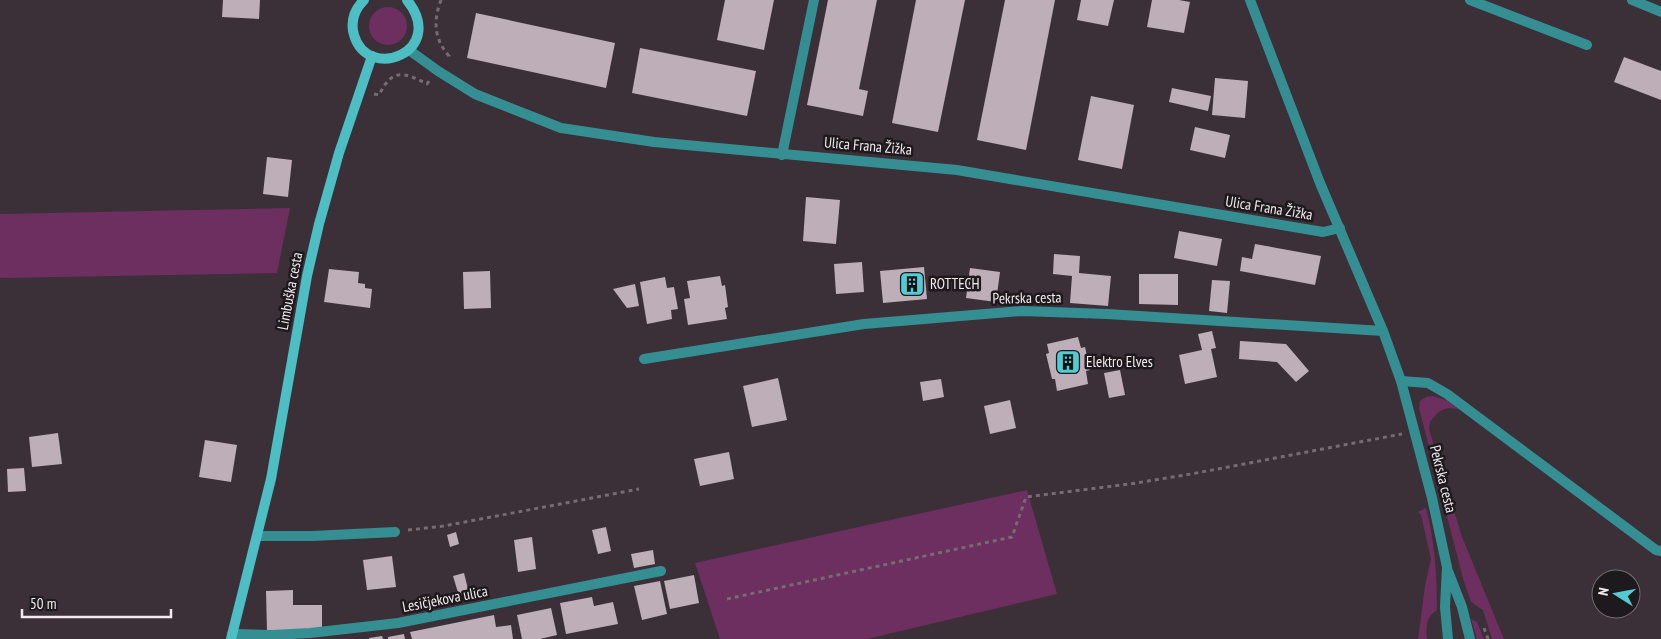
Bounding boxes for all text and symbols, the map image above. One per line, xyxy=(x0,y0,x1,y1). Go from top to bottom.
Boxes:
street label: Ulica Frana Žižka xyxy=(823,132,913,159)
street label: Ulica Frana Žižka xyxy=(1224,191,1314,224)
street label: Limbuška cesta xyxy=(273,250,306,331)
building icon: ROTTECH xyxy=(899,271,925,297)
place label: ROTTECH xyxy=(930,274,980,293)
street label: Pekrska cesta xyxy=(992,287,1062,308)
building icon: Elektro Elves xyxy=(1055,349,1081,375)
place label: Elektro Elves xyxy=(1086,352,1153,371)
street label: Pekrska cesta xyxy=(1426,443,1461,515)
north arrow xyxy=(1591,569,1641,619)
street label: Lesičjekova ulica xyxy=(401,581,489,616)
scale bar xyxy=(22,586,171,618)
text: N xyxy=(1594,586,1613,597)
text: 50 m xyxy=(30,594,56,613)

